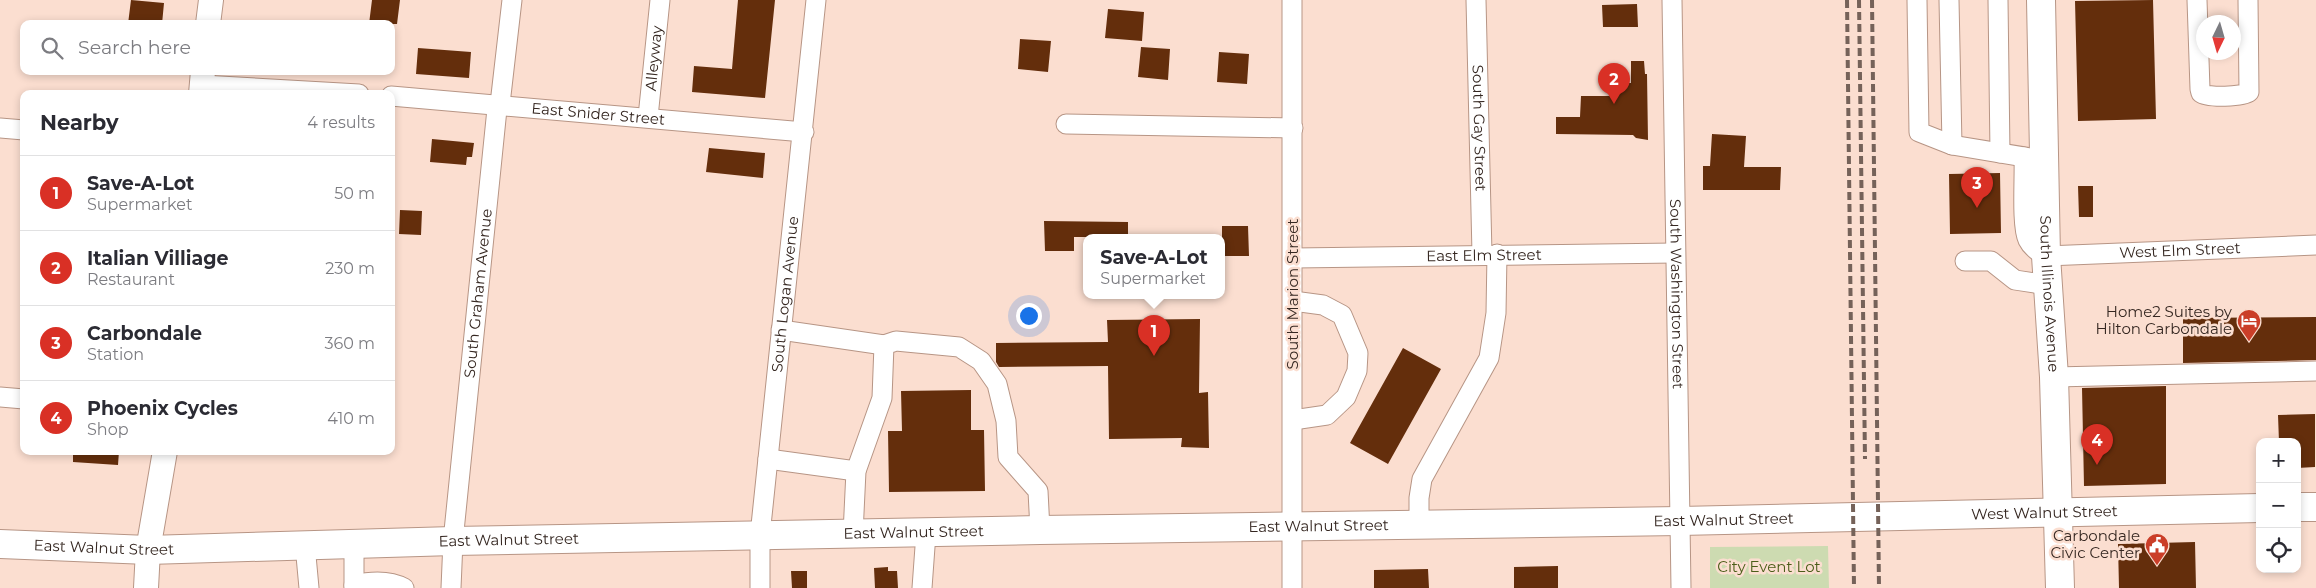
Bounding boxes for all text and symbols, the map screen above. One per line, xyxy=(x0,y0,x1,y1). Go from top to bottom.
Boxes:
north arrow xyxy=(2196,15,2241,60)
search box xyxy=(20,20,395,75)
street label: Alleyway xyxy=(641,24,666,92)
icon: search xyxy=(38,34,66,62)
text: Search here xyxy=(78,36,191,59)
pin: 2 xyxy=(1598,63,1630,104)
street label: South Gay Street xyxy=(1469,64,1491,191)
street label: East Snider Street xyxy=(531,98,666,129)
text: Nearby xyxy=(40,110,119,135)
text: 4 results xyxy=(307,113,375,132)
pin: 3 xyxy=(1961,167,1993,208)
text: Save-A-Lot xyxy=(87,172,194,195)
text: 1 xyxy=(53,184,59,203)
text: 50 m xyxy=(334,184,375,203)
text: Supermarket xyxy=(87,195,193,214)
street label: South Washington Street xyxy=(1666,199,1688,389)
street label: South Graham Avenue xyxy=(460,208,496,379)
street label: South Logan Avenue xyxy=(767,215,802,373)
street label: South Illinois Avenue xyxy=(2036,215,2064,373)
street label: South Marion Street xyxy=(1283,219,1302,369)
popup xyxy=(1083,234,1225,299)
street label: West Elm Street xyxy=(2119,238,2241,262)
street label: East Elm Street xyxy=(1426,245,1542,265)
text: Save-A-Lot xyxy=(1100,246,1208,269)
text: Italian Villiage xyxy=(87,247,229,270)
text: 2 xyxy=(51,259,61,278)
text: 230 m xyxy=(325,259,375,278)
text: Supermarket xyxy=(1100,269,1206,288)
text: Restaurant xyxy=(87,270,175,289)
place label: Home2 Suites by Hilton Carbondale xyxy=(2095,302,2233,338)
your location xyxy=(1016,303,1042,329)
hotel icon: Home2 Suites by Hilton Carbondale xyxy=(2236,308,2262,342)
pin: 1 xyxy=(1138,315,1170,356)
text: Carbondale xyxy=(87,322,202,345)
text: 3 xyxy=(51,334,61,353)
text: 360 m xyxy=(324,334,375,353)
text: Station xyxy=(87,345,144,364)
text: Phoenix Cycles xyxy=(87,397,238,420)
text: 4 xyxy=(50,409,62,428)
text: 410 m xyxy=(327,409,375,428)
text: Shop xyxy=(87,420,129,439)
pin: 4 xyxy=(2081,424,2113,465)
map controls xyxy=(2256,438,2301,573)
button: + xyxy=(2256,438,2301,483)
button: − xyxy=(2256,483,2301,528)
street label: West Walnut Street xyxy=(1971,501,2118,523)
street label: East Walnut Street xyxy=(1653,508,1794,530)
street label: East Walnut Street xyxy=(1248,515,1389,536)
street label: East Walnut Street xyxy=(843,521,984,543)
place label: Carbondale Civic Center xyxy=(2050,526,2140,562)
button: locate xyxy=(2256,528,2301,573)
street label: East Walnut Street xyxy=(438,529,579,550)
public building icon: Carbondale Civic Center xyxy=(2144,532,2170,566)
street label: East Walnut Street xyxy=(33,535,174,559)
park label: City Event Lot xyxy=(1717,557,1821,576)

